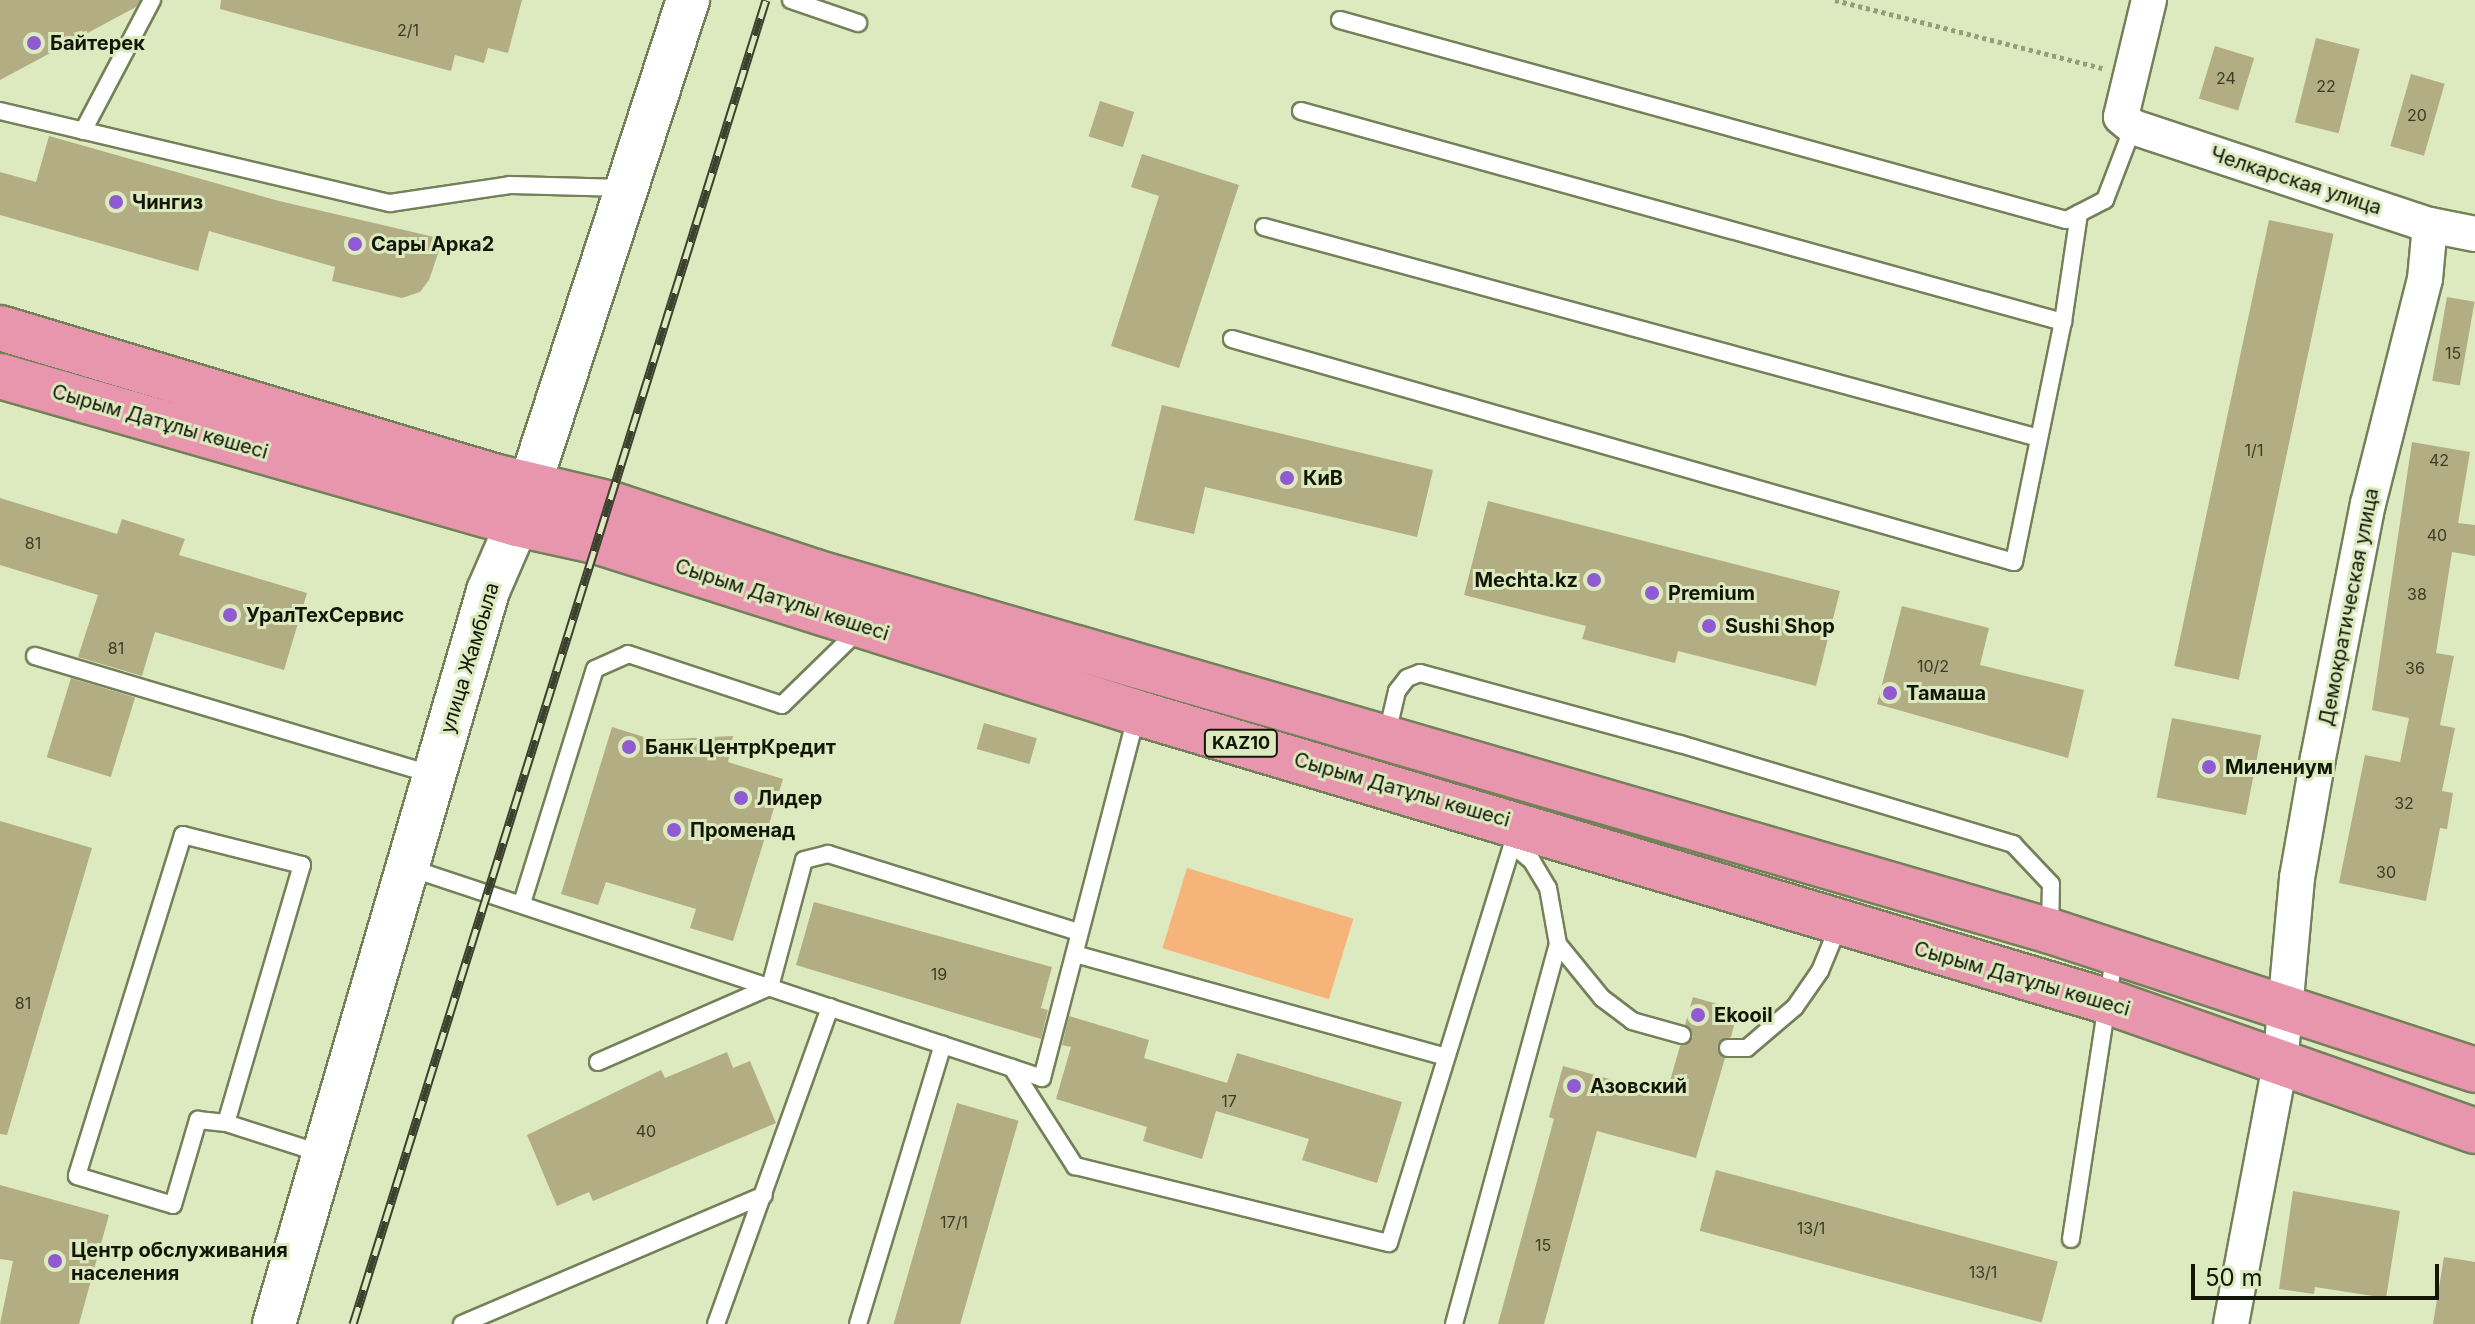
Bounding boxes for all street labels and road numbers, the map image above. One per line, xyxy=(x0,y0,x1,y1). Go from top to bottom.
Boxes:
street label: Челкарская улица xyxy=(2207,142,2385,220)
street label: Сырым Датұлы көшесі xyxy=(49,380,271,464)
street label: Демократическая улица xyxy=(2314,486,2384,728)
street label: Сырым Датұлы көшесі xyxy=(672,554,892,646)
street label: улица Жамбыла xyxy=(436,580,504,736)
road number: KAZ10 xyxy=(1203,729,1279,757)
street label: Сырым Датұлы көшесі xyxy=(1291,748,1513,832)
street label: Сырым Датұлы көшесі xyxy=(1911,937,2133,1021)

